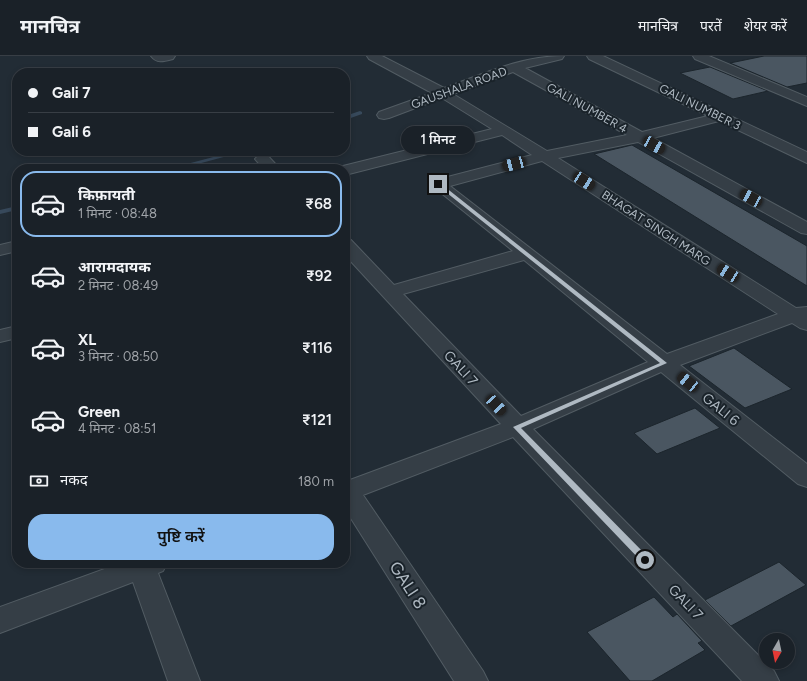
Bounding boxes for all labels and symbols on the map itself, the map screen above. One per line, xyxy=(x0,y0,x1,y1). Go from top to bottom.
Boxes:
street label: GAUSHALA ROAD xyxy=(409,64,509,112)
street label: GALI NUMBER 4 xyxy=(544,80,630,136)
street label: GALI NUMBER 3 xyxy=(657,81,743,133)
callout: 1 मिनट xyxy=(401,126,475,154)
car xyxy=(641,134,667,156)
car xyxy=(501,155,527,173)
car xyxy=(571,169,597,193)
route end xyxy=(429,175,447,193)
car xyxy=(738,187,764,209)
street label: BHAGAT SINGH MARG xyxy=(599,188,713,268)
car xyxy=(715,262,741,284)
street label: GALI 7 xyxy=(440,347,482,390)
car xyxy=(675,370,701,394)
street label: GALI 6 xyxy=(699,389,743,429)
car xyxy=(483,392,509,418)
route start xyxy=(636,551,654,569)
street label: GALI 8 xyxy=(385,558,431,612)
street label: GALI 7 xyxy=(665,581,707,624)
north arrow xyxy=(759,633,795,669)

